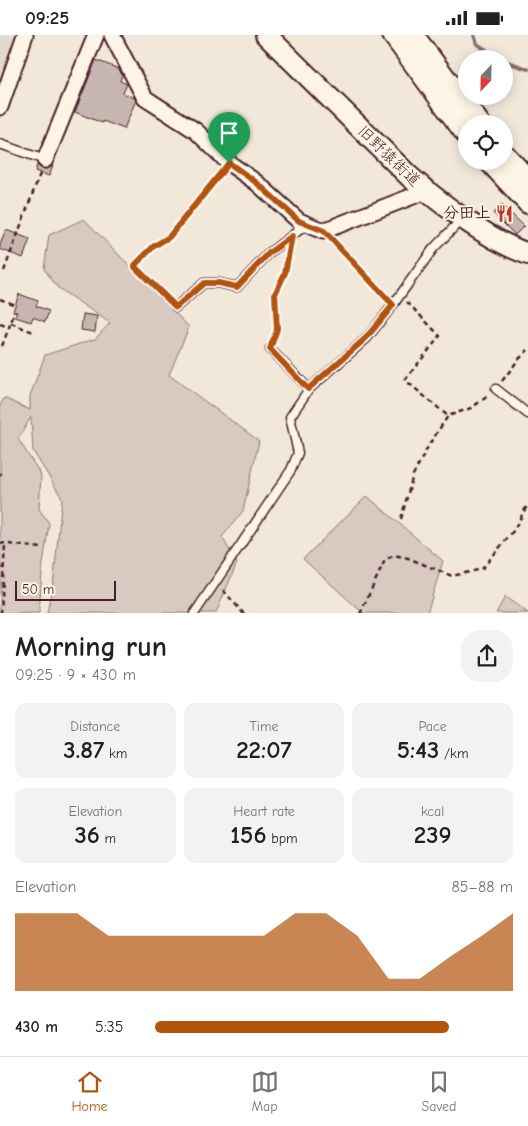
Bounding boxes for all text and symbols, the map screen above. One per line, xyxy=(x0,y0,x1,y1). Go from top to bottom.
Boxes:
text: 09:25 xyxy=(25,7,69,29)
north arrow xyxy=(458,50,512,105)
map controls xyxy=(458,50,513,170)
pin xyxy=(208,112,250,163)
button: locate xyxy=(458,115,513,170)
icon: arrive xyxy=(215,119,243,147)
street label: 旧野猿街道 xyxy=(354,122,424,190)
restaurant icon: 分田上 xyxy=(495,203,515,223)
place label: 分田上 xyxy=(443,204,491,222)
scale bar xyxy=(15,579,116,602)
text: 50 m xyxy=(22,581,54,598)
button: share xyxy=(461,630,513,682)
text: Morning run xyxy=(15,631,167,663)
text: 09:25 · 9 × 430 m xyxy=(15,666,136,684)
text: Distance xyxy=(70,718,120,735)
text: Time xyxy=(249,718,279,735)
text: Pace xyxy=(419,718,447,735)
text: 3.87 xyxy=(63,735,104,764)
text: 22:07 xyxy=(236,735,292,764)
text: 5:43 xyxy=(397,735,439,764)
text: km xyxy=(104,745,127,762)
text: /km xyxy=(439,745,468,762)
text: Elevation xyxy=(69,803,122,820)
text: Heart rate xyxy=(233,803,295,820)
text: kcal xyxy=(421,803,444,820)
text: 36 xyxy=(74,820,100,849)
text: 156 xyxy=(230,820,266,849)
text: 239 xyxy=(414,820,452,849)
text: m xyxy=(100,830,116,847)
text: bpm xyxy=(266,830,298,847)
text: Elevation xyxy=(15,878,76,896)
text: 85–88 m xyxy=(451,878,513,896)
text: 430 m xyxy=(15,1018,58,1036)
text: 5:35 xyxy=(95,1018,123,1036)
tab: Home xyxy=(71,1068,108,1115)
tab: Map xyxy=(251,1068,279,1115)
tab: Saved xyxy=(422,1068,457,1115)

